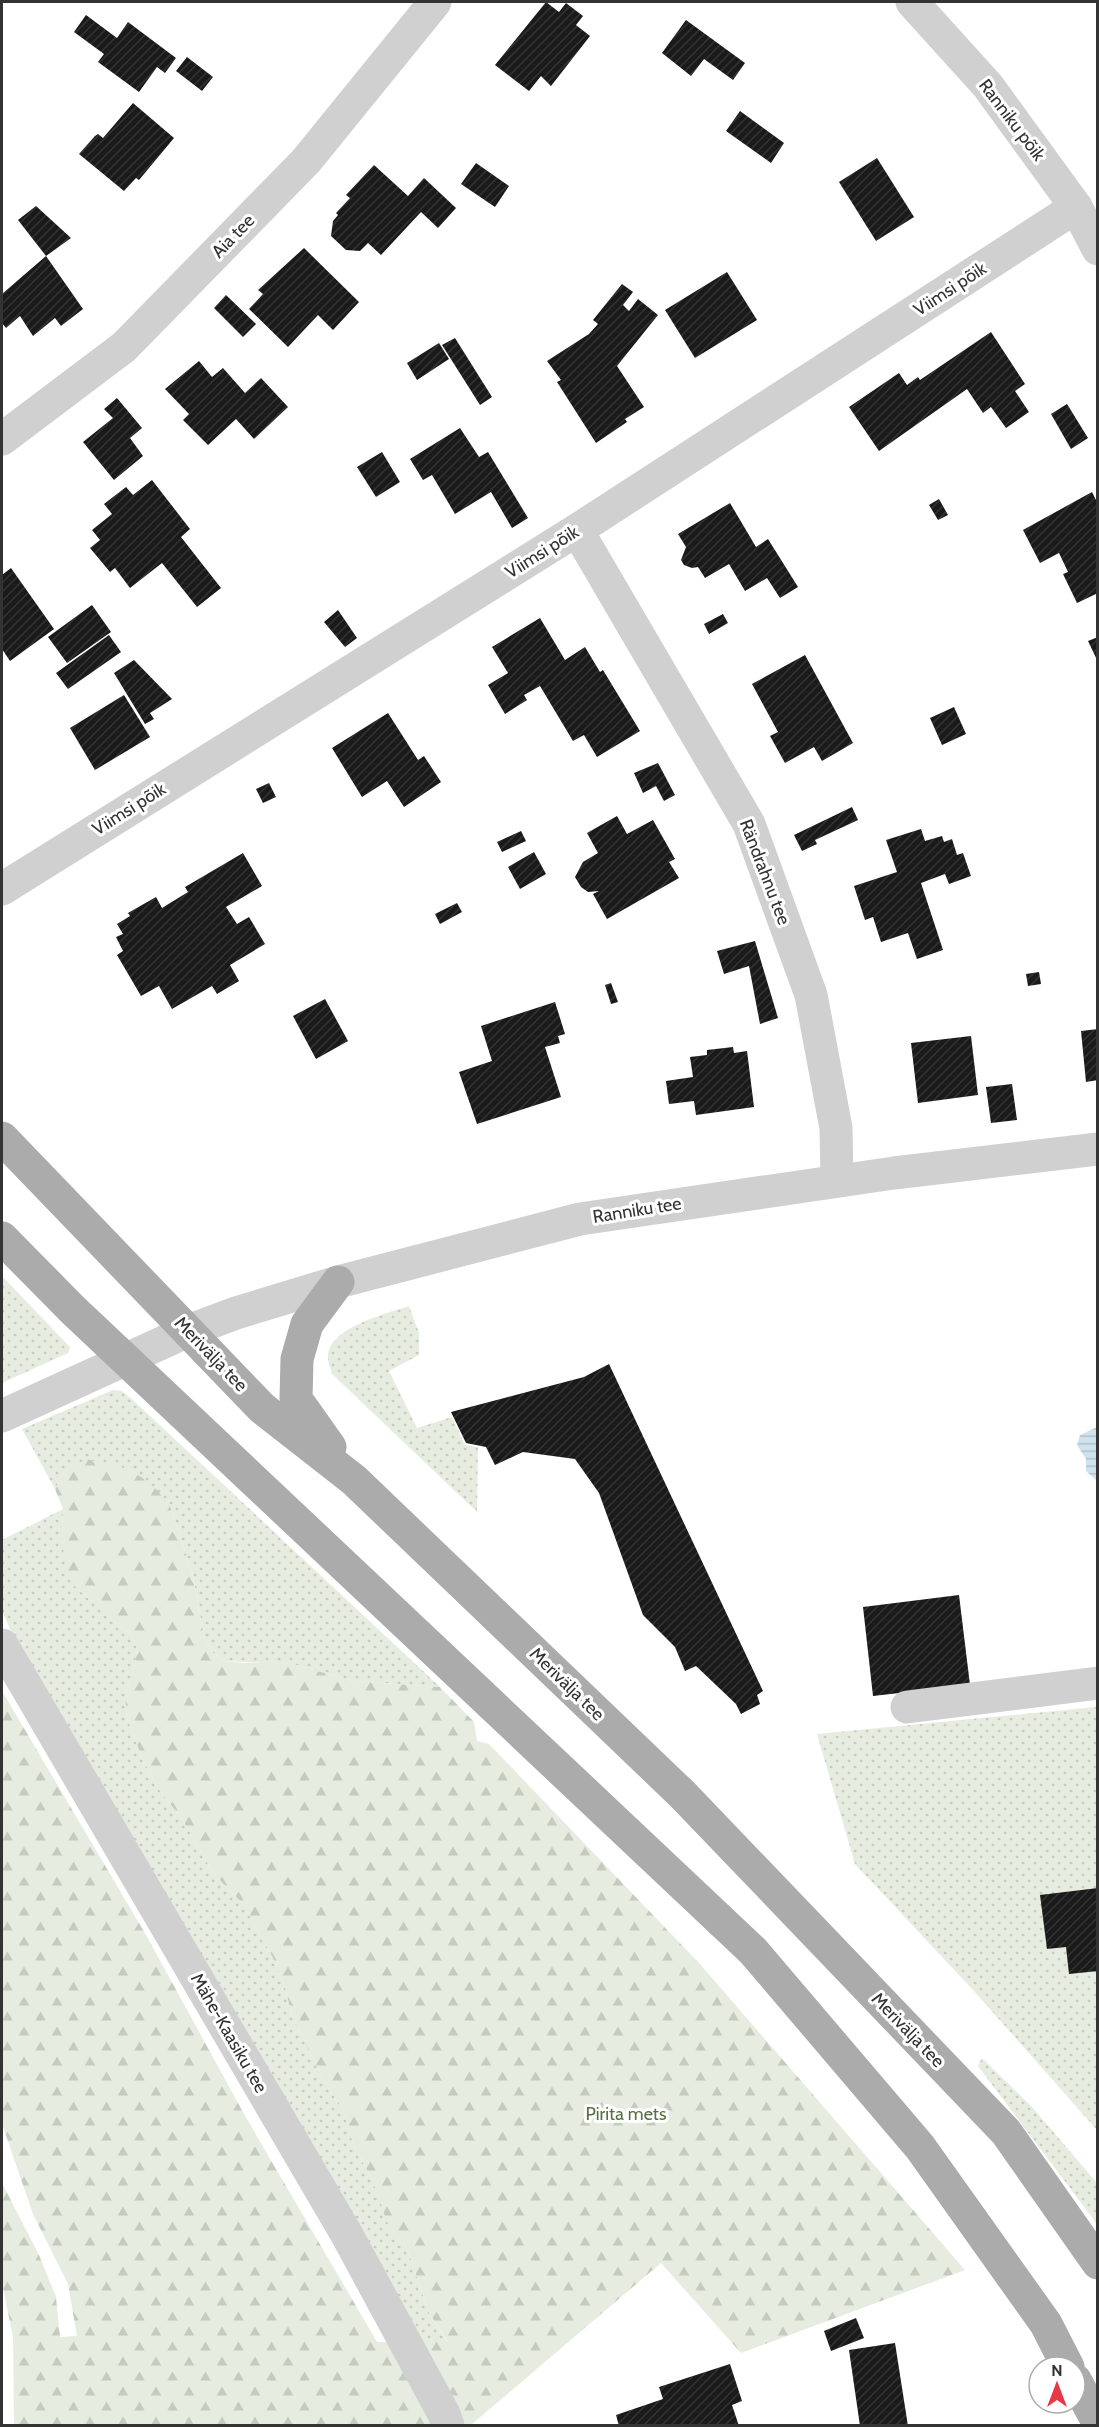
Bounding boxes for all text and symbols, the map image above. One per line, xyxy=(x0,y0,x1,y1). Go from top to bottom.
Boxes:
street label: Ranniku põik xyxy=(974,75,1050,166)
street label: Aia tee xyxy=(207,210,259,262)
street label: Viimsi põik xyxy=(909,257,991,321)
street label: Viimsi põik xyxy=(501,520,584,583)
street label: Viimsi põik xyxy=(88,777,171,840)
street label: Rändrahnu tee xyxy=(735,816,795,928)
street label: Ranniku tee xyxy=(591,1192,683,1228)
street label: Merivälja tee xyxy=(170,1312,252,1396)
street label: Merivälja tee xyxy=(525,1643,609,1725)
street label: Mähe-Kaasiku tee xyxy=(186,1969,272,2097)
street label: Merivälja tee xyxy=(867,1988,949,2072)
park label: Pirita mets xyxy=(586,2103,666,2125)
north arrow xyxy=(1027,2355,1087,2415)
text: N xyxy=(1051,2361,1063,2380)

